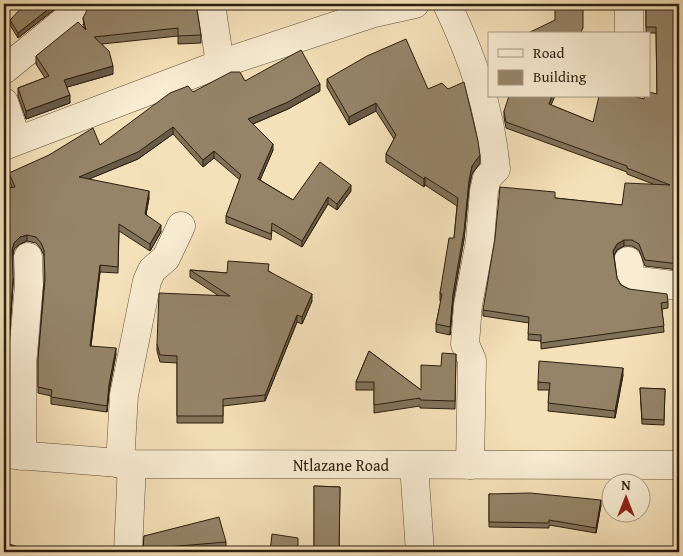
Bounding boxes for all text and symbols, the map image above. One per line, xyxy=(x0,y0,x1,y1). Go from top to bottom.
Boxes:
legend xyxy=(488,32,650,98)
text: Road xyxy=(533,42,564,63)
text: Building xyxy=(533,66,587,87)
street label: Ntlazane Road xyxy=(293,453,390,477)
north arrow xyxy=(600,474,650,524)
text: N xyxy=(621,475,631,495)

